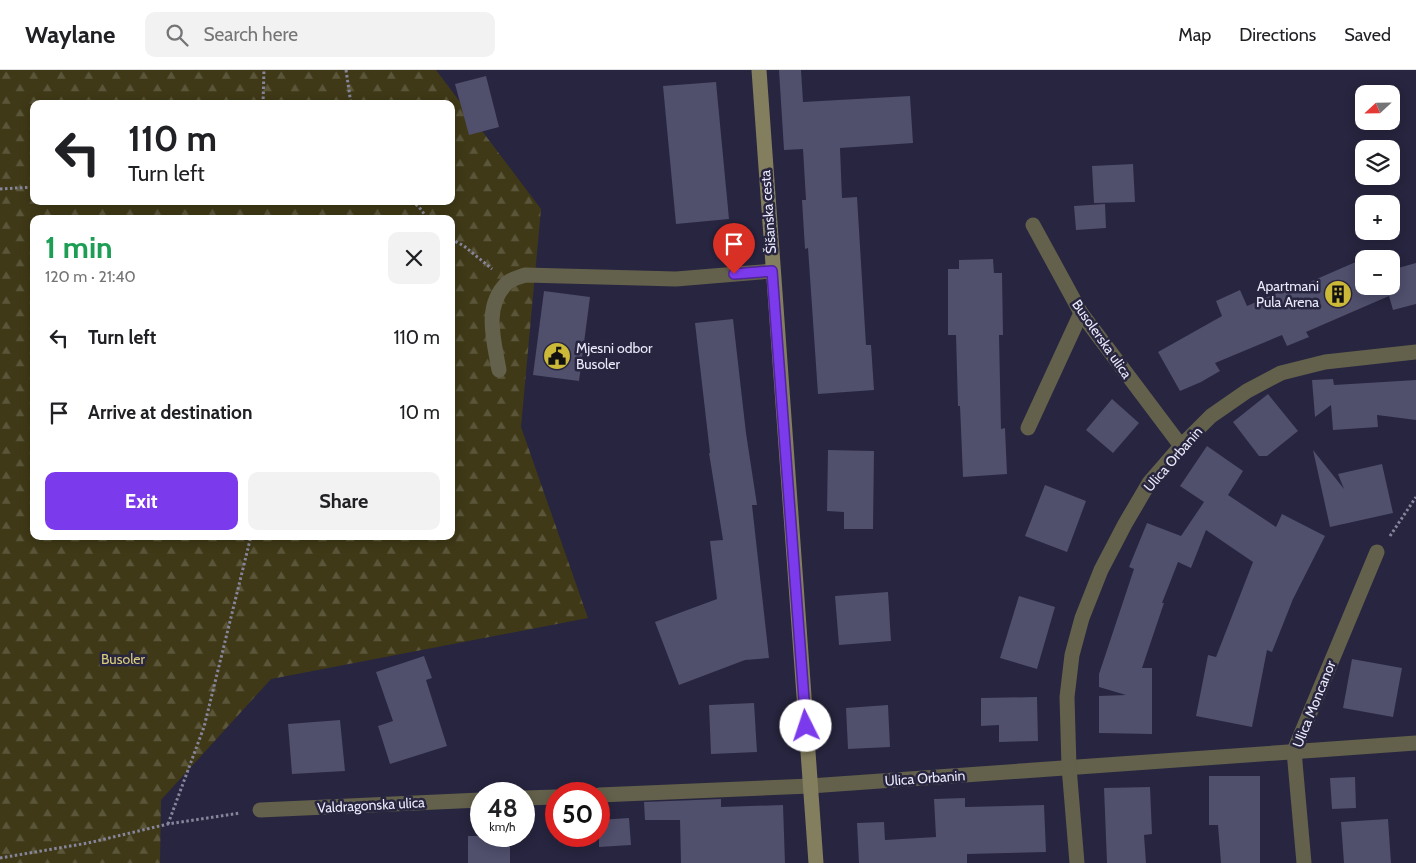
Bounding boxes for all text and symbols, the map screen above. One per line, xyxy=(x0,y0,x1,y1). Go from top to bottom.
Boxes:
search box xyxy=(145,12,495,57)
text: Waylane xyxy=(25,20,115,49)
icon: search xyxy=(163,21,191,49)
text: Search here xyxy=(203,23,298,46)
text: Map xyxy=(1178,24,1211,46)
text: Directions xyxy=(1239,24,1316,46)
text: Saved xyxy=(1344,24,1391,46)
north arrow xyxy=(1355,85,1400,130)
map controls xyxy=(1355,85,1400,295)
text: 110 m xyxy=(128,117,217,160)
icon: left xyxy=(45,120,110,185)
button: layers xyxy=(1355,140,1400,185)
text: Turn left xyxy=(128,160,205,187)
street label: Šišanska cesta xyxy=(756,169,780,254)
button: + xyxy=(1355,195,1400,240)
pin xyxy=(713,223,755,274)
text: 1 min xyxy=(45,229,113,266)
icon: arrive xyxy=(720,230,748,258)
button: close xyxy=(388,232,440,284)
button: − xyxy=(1355,250,1400,295)
text: 120 m · 21:40 xyxy=(45,267,136,286)
place label: Apartmani Pula Arena xyxy=(1256,277,1319,311)
building icon: Apartmani Pula Arena xyxy=(1323,279,1353,309)
street label: Busolerska ulica xyxy=(1068,296,1136,382)
icon: left xyxy=(45,324,73,352)
text: Turn left xyxy=(88,326,156,349)
text: 110 m xyxy=(393,326,440,349)
place label: Mjesni odbor Busoler xyxy=(576,339,653,373)
public building icon: Mjesni odbor Busoler xyxy=(542,341,572,371)
icon: arrive xyxy=(45,399,73,427)
text: Arrive at destination xyxy=(88,401,252,424)
text: 10 m xyxy=(400,401,440,424)
street label: Ulica Orbanin xyxy=(1140,423,1206,495)
button: Exit xyxy=(45,472,238,530)
button: Share xyxy=(248,472,440,530)
park label: Busoler xyxy=(101,650,146,668)
street label: Ulica Moncanor xyxy=(1288,657,1340,750)
position arrow xyxy=(779,699,831,751)
street label: Ulica Orbanin xyxy=(884,766,966,790)
speed limit sign: 50 xyxy=(545,782,610,847)
street label: Valdragonska ulica xyxy=(317,793,426,817)
text: 48 xyxy=(487,793,518,823)
text: km/h xyxy=(489,819,516,834)

